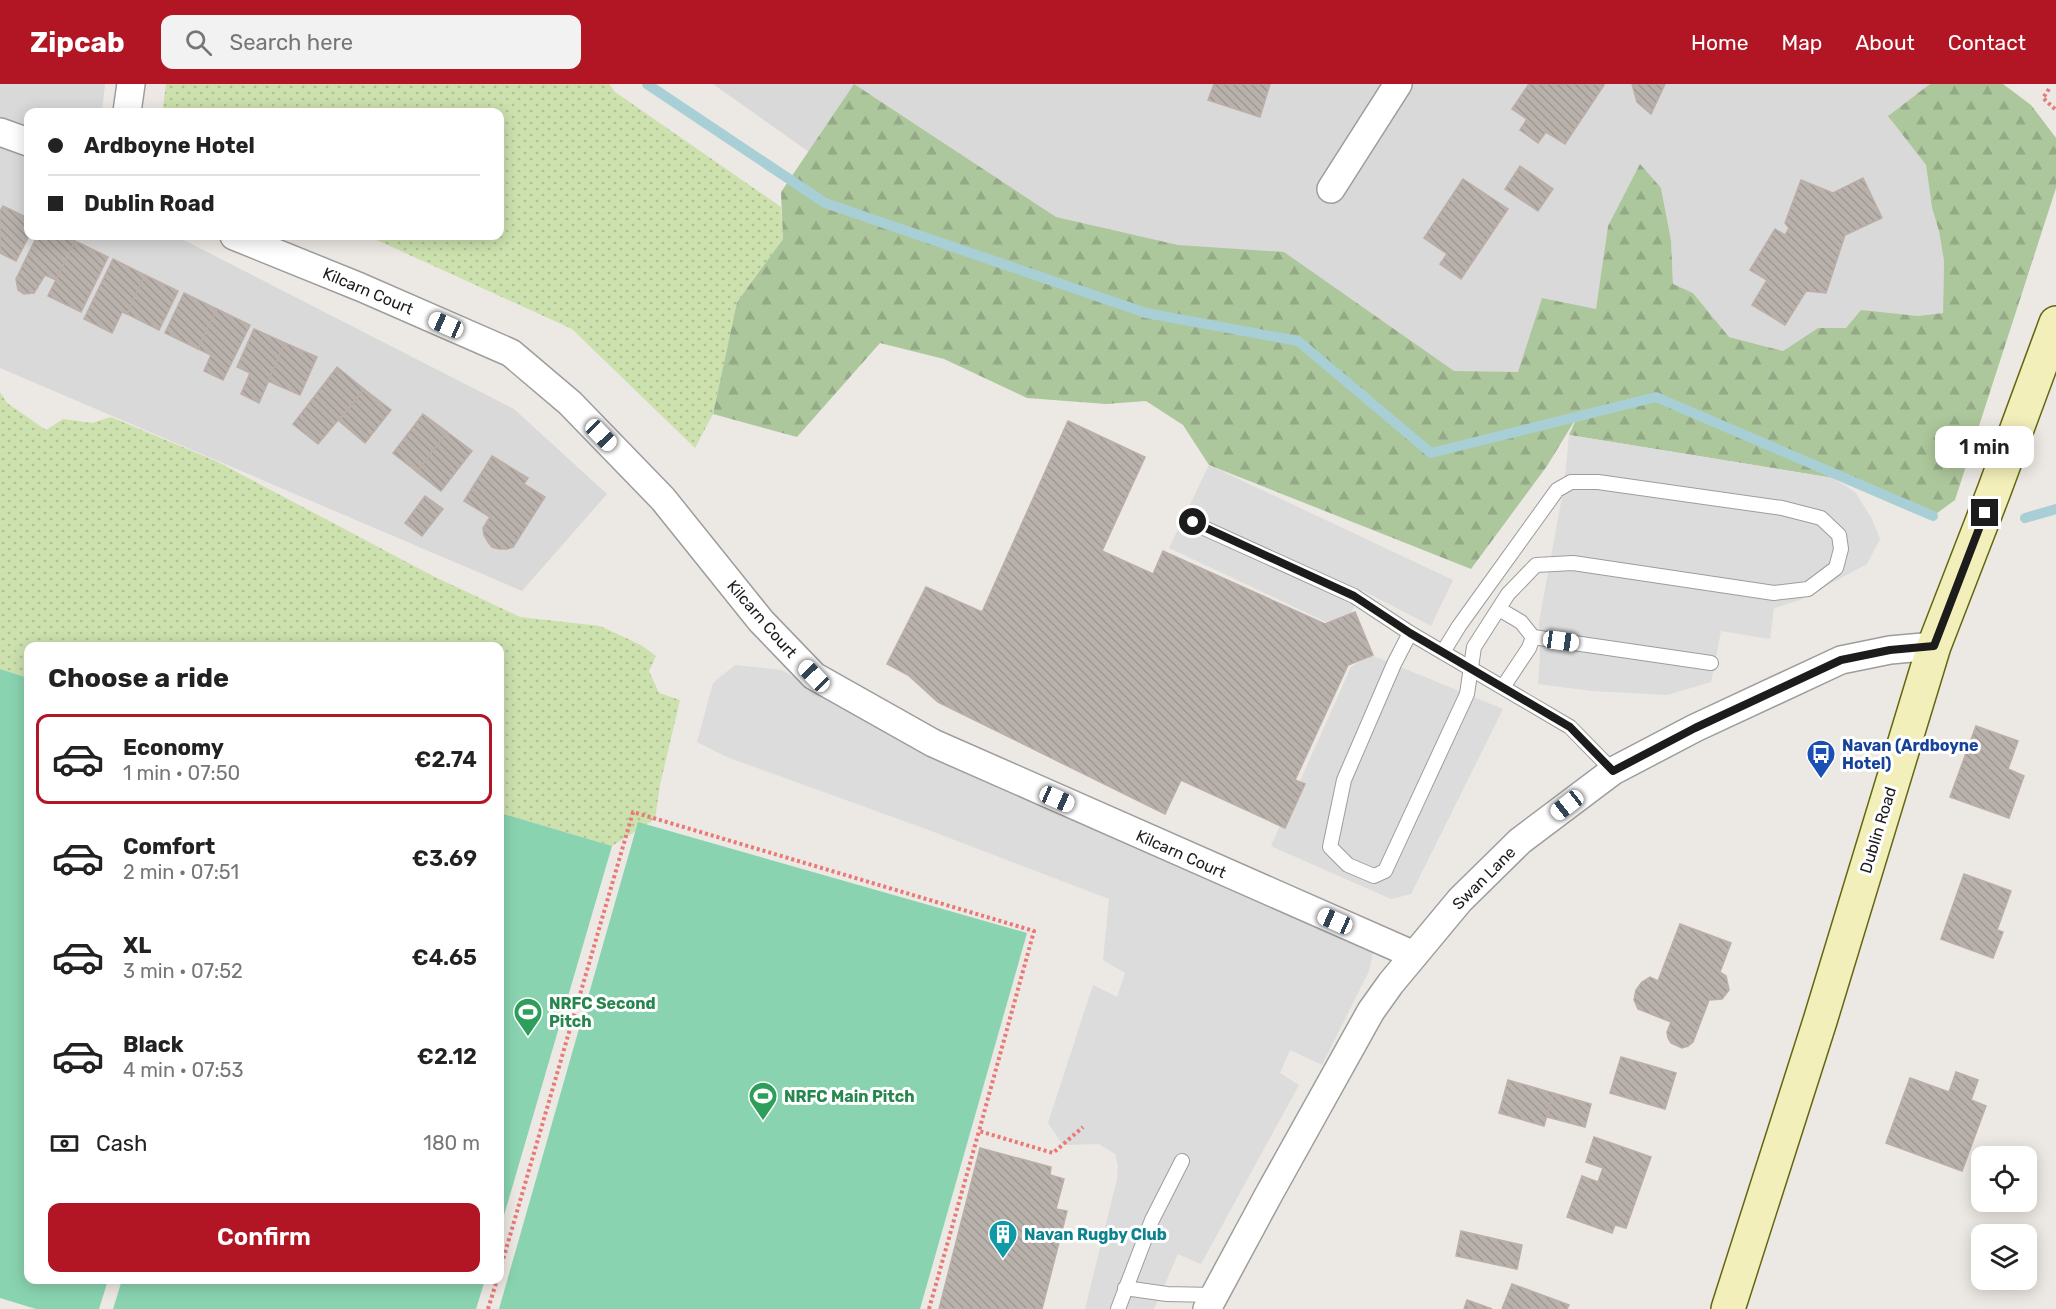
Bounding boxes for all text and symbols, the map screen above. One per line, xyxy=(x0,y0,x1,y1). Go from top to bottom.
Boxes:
search box xyxy=(161,15,581,69)
text: Zipcab xyxy=(30,26,125,59)
icon: search xyxy=(182,26,215,59)
text: Search here xyxy=(230,29,353,56)
text: Home xyxy=(1691,30,1748,55)
text: Map xyxy=(1781,30,1822,55)
text: About xyxy=(1855,30,1915,55)
text: Contact xyxy=(1948,30,2026,55)
text: Ardboyne Hotel xyxy=(84,132,255,159)
text: Dublin Road xyxy=(84,190,215,217)
street label: Kilcarn Court xyxy=(320,263,416,319)
car xyxy=(426,309,466,341)
car xyxy=(582,416,620,454)
callout: 1 min xyxy=(1936,426,2034,468)
text: 1 min xyxy=(1959,435,2010,459)
route end xyxy=(1971,499,1998,526)
route start xyxy=(1179,508,1206,535)
street label: Kilcarn Court xyxy=(723,576,801,662)
car xyxy=(1542,630,1580,652)
car xyxy=(795,657,833,695)
text: Choose a ride xyxy=(48,662,229,694)
icon: car xyxy=(51,732,105,786)
text: Economy xyxy=(123,734,224,761)
place label: Navan (Ardboyne Hotel) xyxy=(1842,736,1979,773)
bus stop icon: Navan (Ardboyne Hotel) xyxy=(1805,738,1837,780)
text: €2.74 xyxy=(414,746,477,773)
text: 1 min · 07:50 xyxy=(123,761,240,785)
car xyxy=(1037,783,1077,815)
street label: Dublin Road xyxy=(1856,784,1900,876)
car xyxy=(1547,787,1587,823)
street label: Kilcarn Court xyxy=(1133,826,1229,882)
icon: car xyxy=(51,831,105,885)
text: Comfort xyxy=(123,833,215,860)
street label: Swan Lane xyxy=(1448,842,1520,914)
text: €3.69 xyxy=(412,845,477,872)
text: 2 min · 07:51 xyxy=(123,860,239,884)
car xyxy=(1315,905,1355,937)
icon: car xyxy=(51,930,105,984)
text: XL xyxy=(123,932,151,959)
text: €4.65 xyxy=(412,944,477,971)
text: 3 min · 07:52 xyxy=(123,959,243,983)
place label: NRFC Second Pitch xyxy=(549,994,656,1031)
sports icon: NRFC Second Pitch xyxy=(512,996,544,1038)
icon: car xyxy=(51,1029,105,1083)
text: Black xyxy=(123,1031,184,1058)
text: €2.12 xyxy=(417,1043,477,1070)
text: 4 min · 07:53 xyxy=(123,1058,243,1082)
sports icon: NRFC Main Pitch xyxy=(747,1080,779,1122)
place label: NRFC Main Pitch xyxy=(784,1087,915,1106)
icon: cash xyxy=(48,1127,81,1160)
text: Cash xyxy=(96,1130,147,1157)
text: 180 m xyxy=(423,1131,480,1155)
map controls xyxy=(1971,1146,2037,1290)
button: locate xyxy=(1971,1146,2037,1212)
button: Confirm xyxy=(48,1203,480,1272)
building icon: Navan Rugby Club xyxy=(987,1218,1019,1260)
button: layers xyxy=(1971,1224,2037,1290)
place label: Navan Rugby Club xyxy=(1024,1225,1167,1244)

